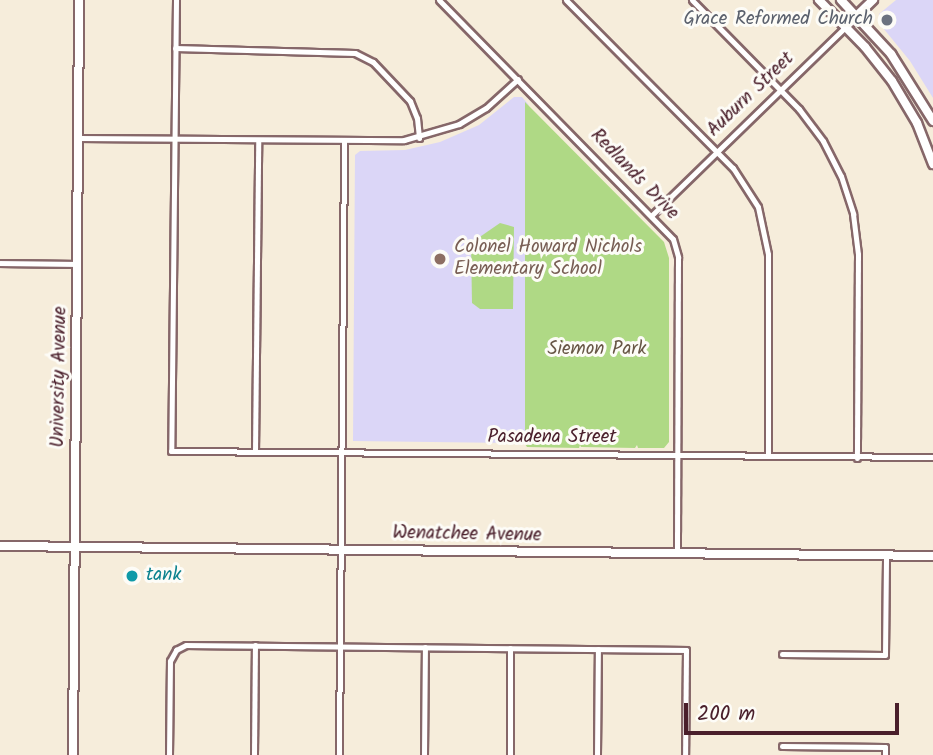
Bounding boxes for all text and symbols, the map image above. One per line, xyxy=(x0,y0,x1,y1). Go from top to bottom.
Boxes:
place label: Grace Reformed Church xyxy=(683,9,873,31)
marker: Grace Reformed Church xyxy=(879,12,895,28)
street label: Auburn Street xyxy=(703,48,799,142)
street label: Redlands Drive xyxy=(585,125,683,225)
place label: Colonel Howard Nichols Elementary School xyxy=(454,237,642,281)
marker: Colonel Howard Nichols Elementary School xyxy=(432,251,448,267)
street label: University Avenue xyxy=(47,306,73,448)
park label: Siemon Park xyxy=(547,339,647,361)
street label: Pasadena Street xyxy=(487,427,617,449)
street label: Wenatchee Avenue xyxy=(392,522,542,548)
place label: tank xyxy=(146,565,181,587)
marker: tank xyxy=(124,568,140,584)
scale bar xyxy=(688,688,903,732)
text: 200 m xyxy=(697,698,755,731)

